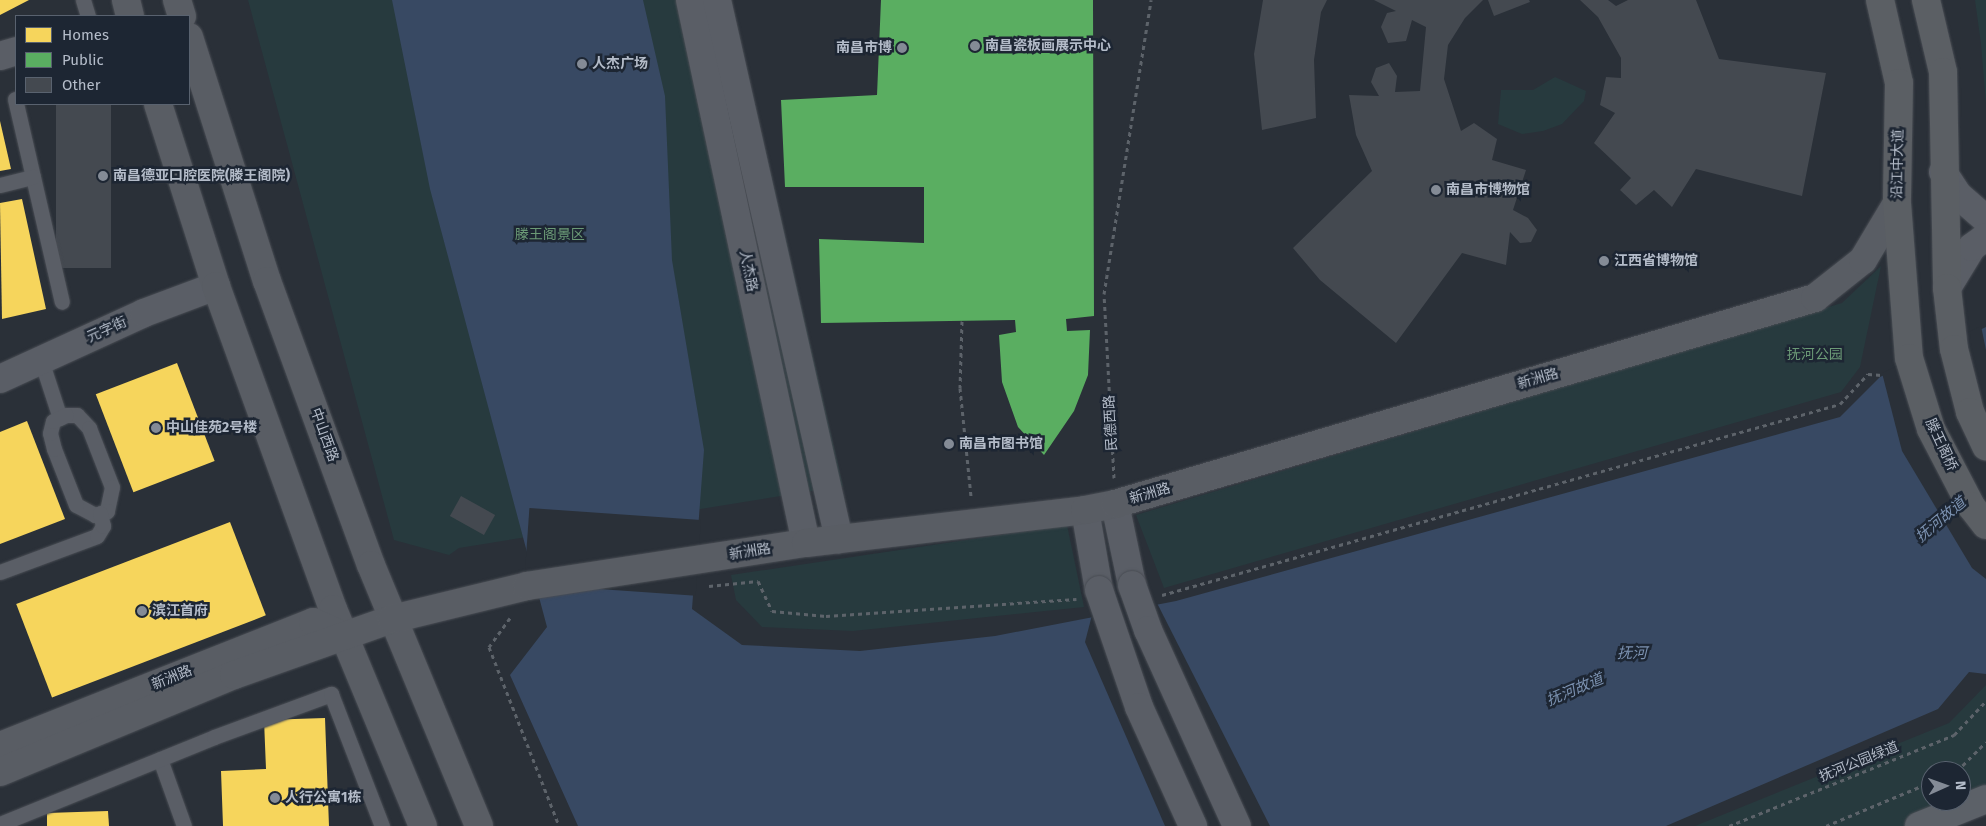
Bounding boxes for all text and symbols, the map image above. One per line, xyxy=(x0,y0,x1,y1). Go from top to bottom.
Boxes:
legend xyxy=(15,15,190,105)
text: Homes xyxy=(62,26,109,44)
place label: 南昌瓷板画展示中心 xyxy=(985,38,1111,54)
place label: 南昌市博 xyxy=(836,40,892,56)
marker: 南昌瓷板画展示中心 xyxy=(969,40,981,52)
marker: 南昌市博 xyxy=(896,42,908,54)
text: Public xyxy=(62,51,104,69)
place label: 人杰广场 xyxy=(592,56,648,72)
marker: 人杰广场 xyxy=(576,58,588,70)
text: Other xyxy=(62,76,101,94)
street label: 沿江中大道 xyxy=(1889,129,1907,199)
place label: 南昌德亚口腔医院(滕王阁院) xyxy=(113,168,290,184)
marker: 南昌德亚口腔医院(滕王阁院) xyxy=(97,170,109,182)
place label: 南昌市博物馆 xyxy=(1446,182,1530,198)
marker: 南昌市博物馆 xyxy=(1430,184,1442,196)
park label: 滕王阁景区 xyxy=(515,227,585,243)
street label: 人杰路 xyxy=(735,249,761,293)
place label: 江西省博物馆 xyxy=(1614,253,1698,269)
marker: 江西省博物馆 xyxy=(1598,255,1610,267)
street label: 元字街 xyxy=(84,314,130,346)
park label: 抚河公园 xyxy=(1787,347,1843,363)
street label: 新洲路 xyxy=(1515,365,1561,393)
street label: 民德西路 xyxy=(1101,395,1121,451)
street label: 中山西路 xyxy=(307,406,341,464)
street label: 滕王阁桥 xyxy=(1922,416,1960,474)
place label: 中山佳苑2号楼 xyxy=(166,420,257,436)
marker: 中山佳苑2号楼 xyxy=(150,422,162,434)
place label: 南昌市图书馆 xyxy=(959,436,1043,452)
marker: 南昌市图书馆 xyxy=(943,438,955,450)
street label: 新洲路 xyxy=(1127,480,1173,508)
water label: 抚河故道 xyxy=(1912,494,1970,546)
street label: 新洲路 xyxy=(728,540,772,564)
place label: 滨江首府 xyxy=(152,603,208,619)
marker: 滨江首府 xyxy=(136,605,148,617)
water label: 抚河 xyxy=(1617,645,1647,663)
street label: 新洲路 xyxy=(149,662,195,694)
water label: 抚河故道 xyxy=(1544,670,1606,710)
street label: 抚河公园绿道 xyxy=(1817,738,1901,786)
north arrow xyxy=(1921,761,1971,811)
text: N xyxy=(1952,781,1969,790)
place label: 人行公寓1栋 xyxy=(285,790,361,806)
marker: 人行公寓1栋 xyxy=(269,792,281,804)

